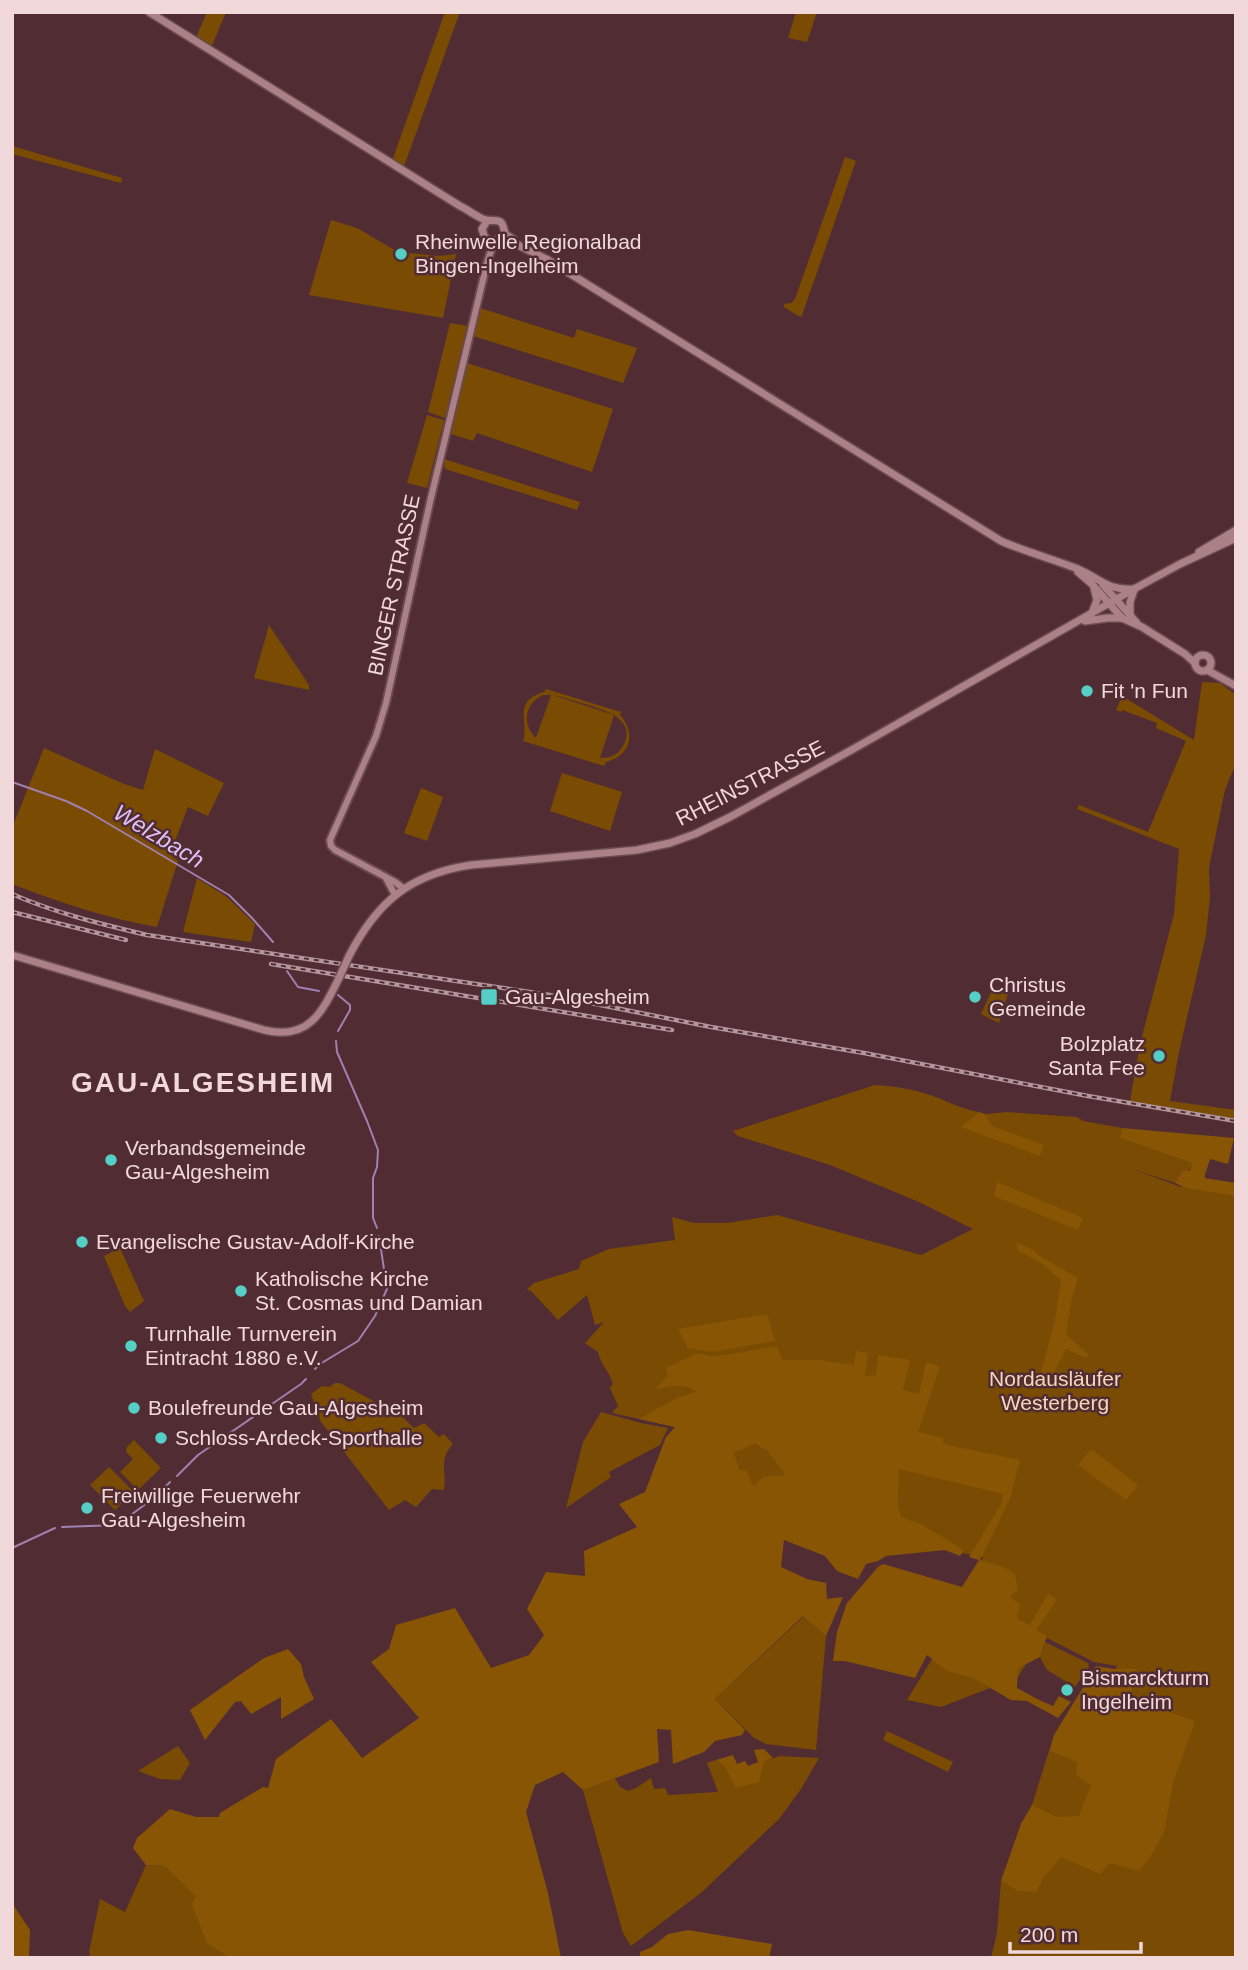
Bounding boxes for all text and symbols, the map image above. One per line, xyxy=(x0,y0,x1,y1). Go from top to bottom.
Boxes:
place label: Rheinwelle Regionalbad Bingen-Ingelheim xyxy=(415,230,642,277)
marker: Rheinwelle Regionalbad Bingen-Ingelheim xyxy=(393,246,409,262)
street label: BINGER STRASSE xyxy=(363,492,424,677)
place label: Fit 'n Fun xyxy=(1101,679,1188,702)
marker: Fit 'n Fun xyxy=(1079,683,1095,699)
street label: RHEINSTRASSE xyxy=(672,735,828,830)
water label: Welzbach xyxy=(109,799,209,873)
place label: Christus Gemeinde xyxy=(989,973,1086,1020)
place label: Gau-Algesheim xyxy=(505,985,650,1008)
marker: Gau-Algesheim xyxy=(479,987,499,1007)
marker: Christus Gemeinde xyxy=(967,989,983,1005)
place label: Bolzplatz Santa Fee xyxy=(1048,1032,1145,1079)
marker: Bolzplatz Santa Fee xyxy=(1151,1048,1167,1064)
district label: GAU-ALGESHEIM xyxy=(71,1067,335,1098)
place label: Verbandsgemeinde Gau-Algesheim xyxy=(125,1136,306,1183)
marker: Verbandsgemeinde Gau-Algesheim xyxy=(103,1152,119,1168)
place label: Evangelische Gustav-Adolf-Kirche xyxy=(96,1230,415,1253)
marker: Evangelische Gustav-Adolf-Kirche xyxy=(74,1234,90,1250)
place label: Katholische Kirche St. Cosmas und Damian xyxy=(255,1267,483,1314)
marker: Katholische Kirche St. Cosmas und Damian xyxy=(233,1283,249,1299)
place label: Turnhalle Turnverein Eintracht 1880 e.V. xyxy=(145,1322,337,1369)
marker: Turnhalle Turnverein Eintracht 1880 e.V. xyxy=(123,1338,139,1354)
park label: Nordausläufer Westerberg xyxy=(989,1367,1121,1414)
place label: Boulefreunde Gau-Algesheim xyxy=(148,1396,424,1419)
marker: Boulefreunde Gau-Algesheim xyxy=(126,1400,142,1416)
place label: Schloss-Ardeck-Sporthalle xyxy=(175,1426,422,1449)
marker: Schloss-Ardeck-Sporthalle xyxy=(153,1430,169,1446)
place label: Freiwillige Feuerwehr Gau-Algesheim xyxy=(101,1484,301,1531)
marker: Freiwillige Feuerwehr Gau-Algesheim xyxy=(79,1500,95,1516)
place label: Bismarckturm Ingelheim xyxy=(1081,1666,1209,1713)
marker: Bismarckturm Ingelheim xyxy=(1059,1682,1075,1698)
scale bar xyxy=(1010,1910,1141,1954)
text: 200 m xyxy=(1020,1923,1078,1946)

